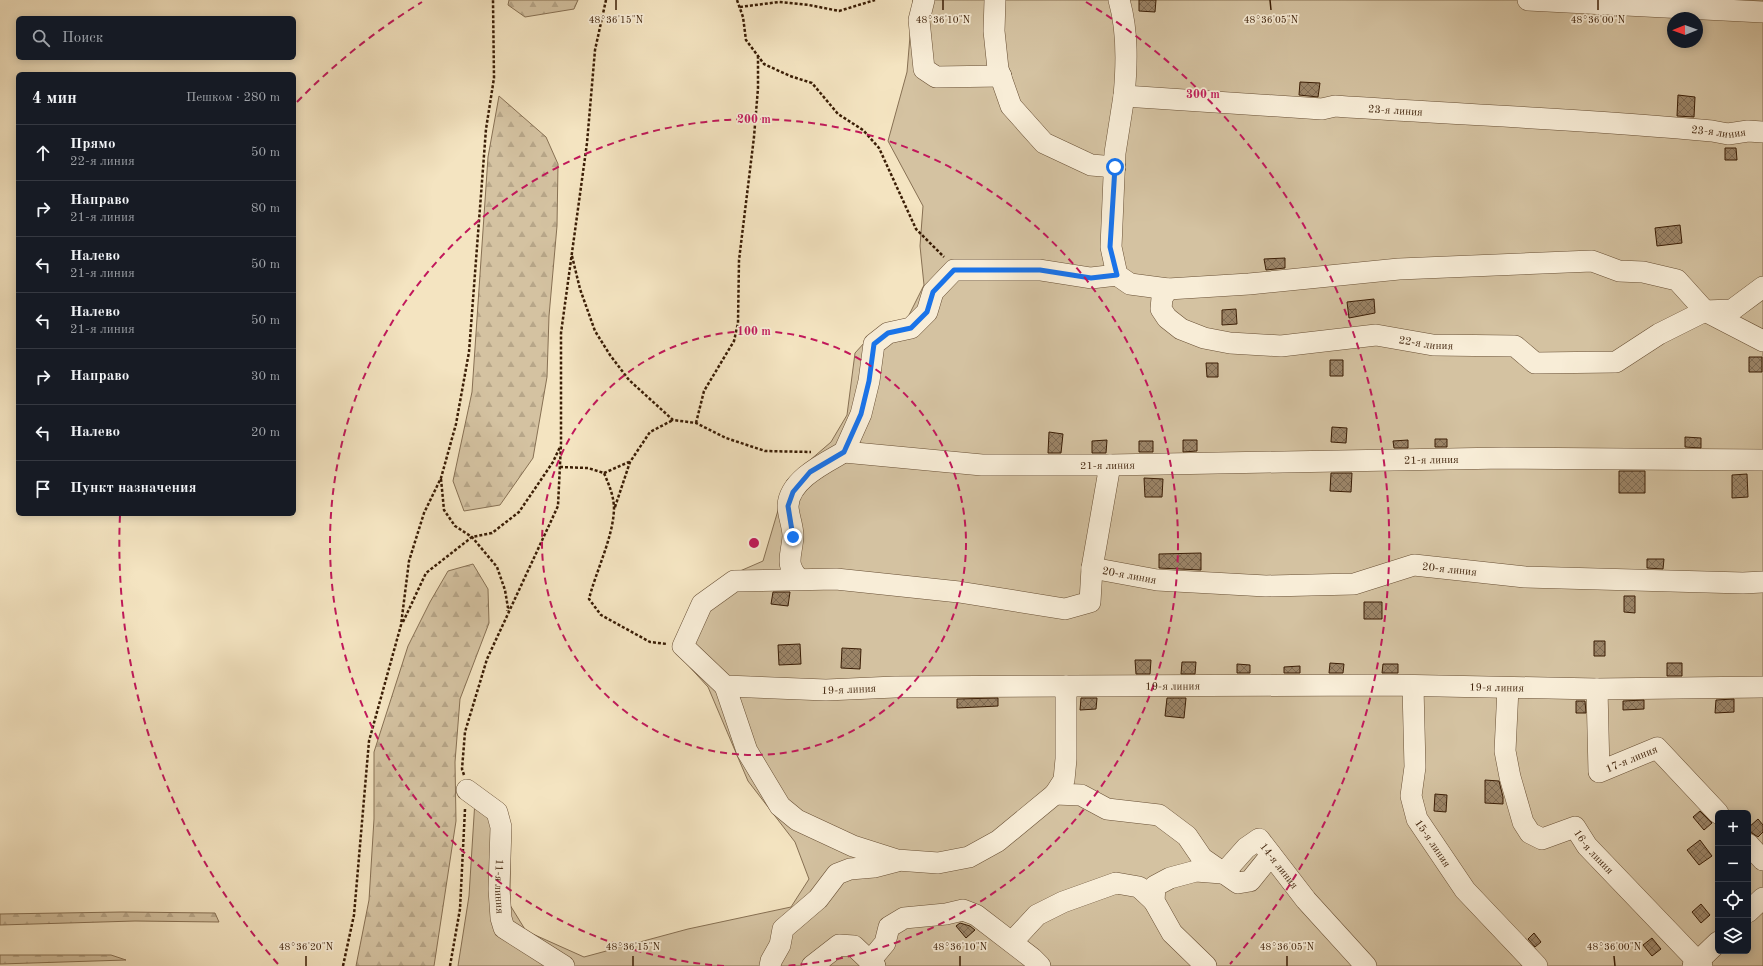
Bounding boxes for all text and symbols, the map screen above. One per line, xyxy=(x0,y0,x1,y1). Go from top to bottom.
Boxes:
north arrow xyxy=(1667,12,1703,48)
text: 48°36'15"N xyxy=(589,15,644,25)
text: 48°36'10"N xyxy=(916,15,971,25)
text: 48°36'05"N xyxy=(1244,15,1299,25)
text: 48°36'00"N xyxy=(1571,15,1626,25)
search box xyxy=(16,16,296,60)
icon: search xyxy=(30,27,52,49)
text: Поиск xyxy=(62,31,103,46)
text: 300 m xyxy=(1186,89,1220,101)
text: 4 мин xyxy=(32,90,77,107)
text: Пешком · 280 m xyxy=(186,91,280,104)
street label: 23-я линия xyxy=(1368,104,1423,119)
text: 200 m xyxy=(737,114,771,126)
street label: 23-я линия xyxy=(1691,125,1747,141)
text: Прямо xyxy=(70,137,116,152)
icon: ahead xyxy=(32,142,54,164)
text: 50 m xyxy=(251,146,280,159)
text: 22-я линия xyxy=(70,155,135,168)
route start xyxy=(1106,158,1124,176)
text: Направо xyxy=(70,193,129,208)
icon: right xyxy=(32,198,54,220)
text: 80 m xyxy=(251,202,280,215)
text: 21-я линия xyxy=(70,211,135,224)
text: Налево xyxy=(70,249,120,264)
icon: left xyxy=(32,254,54,276)
text: 50 m xyxy=(251,258,280,271)
text: 21-я линия xyxy=(70,267,135,280)
text: Налево xyxy=(70,305,120,320)
icon: left xyxy=(32,310,54,332)
text: 50 m xyxy=(251,314,280,327)
text: 21-я линия xyxy=(70,323,135,336)
text: 100 m xyxy=(737,326,771,338)
street label: 22-я линия xyxy=(1398,335,1453,352)
icon: right xyxy=(32,366,54,388)
text: Направо xyxy=(70,369,129,384)
text: 30 m xyxy=(251,370,280,383)
icon: left xyxy=(32,422,54,444)
text: Налево xyxy=(70,425,120,440)
text: 20 m xyxy=(251,426,280,439)
street label: 21-я линия xyxy=(1404,455,1459,467)
street label: 21-я линия xyxy=(1080,461,1135,472)
icon: arrive xyxy=(32,478,54,500)
text: Пункт назначения xyxy=(70,481,197,496)
route end xyxy=(784,528,802,546)
centre of rings xyxy=(747,536,761,550)
street label: 20-я линия xyxy=(1422,562,1478,579)
street label: 20-я линия xyxy=(1101,566,1157,587)
street label: 19-я линия xyxy=(1145,682,1200,693)
street label: 19-я линия xyxy=(1469,683,1524,695)
street label: 19-я линия xyxy=(821,684,877,697)
street label: 17-я линия xyxy=(1604,744,1660,776)
map controls xyxy=(1715,810,1751,954)
button: + xyxy=(1715,810,1751,846)
street label: 15-я линия xyxy=(1412,818,1452,870)
street label: 16-я линия xyxy=(1571,828,1615,877)
street label: 14-я линия xyxy=(1257,841,1299,892)
button: − xyxy=(1715,846,1751,882)
street label: 11-я линия xyxy=(492,859,505,914)
button: locate xyxy=(1715,882,1751,918)
button: layers xyxy=(1715,918,1751,954)
text: 48°36'20"N xyxy=(279,942,334,952)
text: 48°36'15"N xyxy=(606,942,661,952)
text: 48°36'10"N xyxy=(933,942,988,952)
text: 48°36'05"N xyxy=(1260,942,1315,952)
text: 48°36'00"N xyxy=(1587,942,1642,952)

